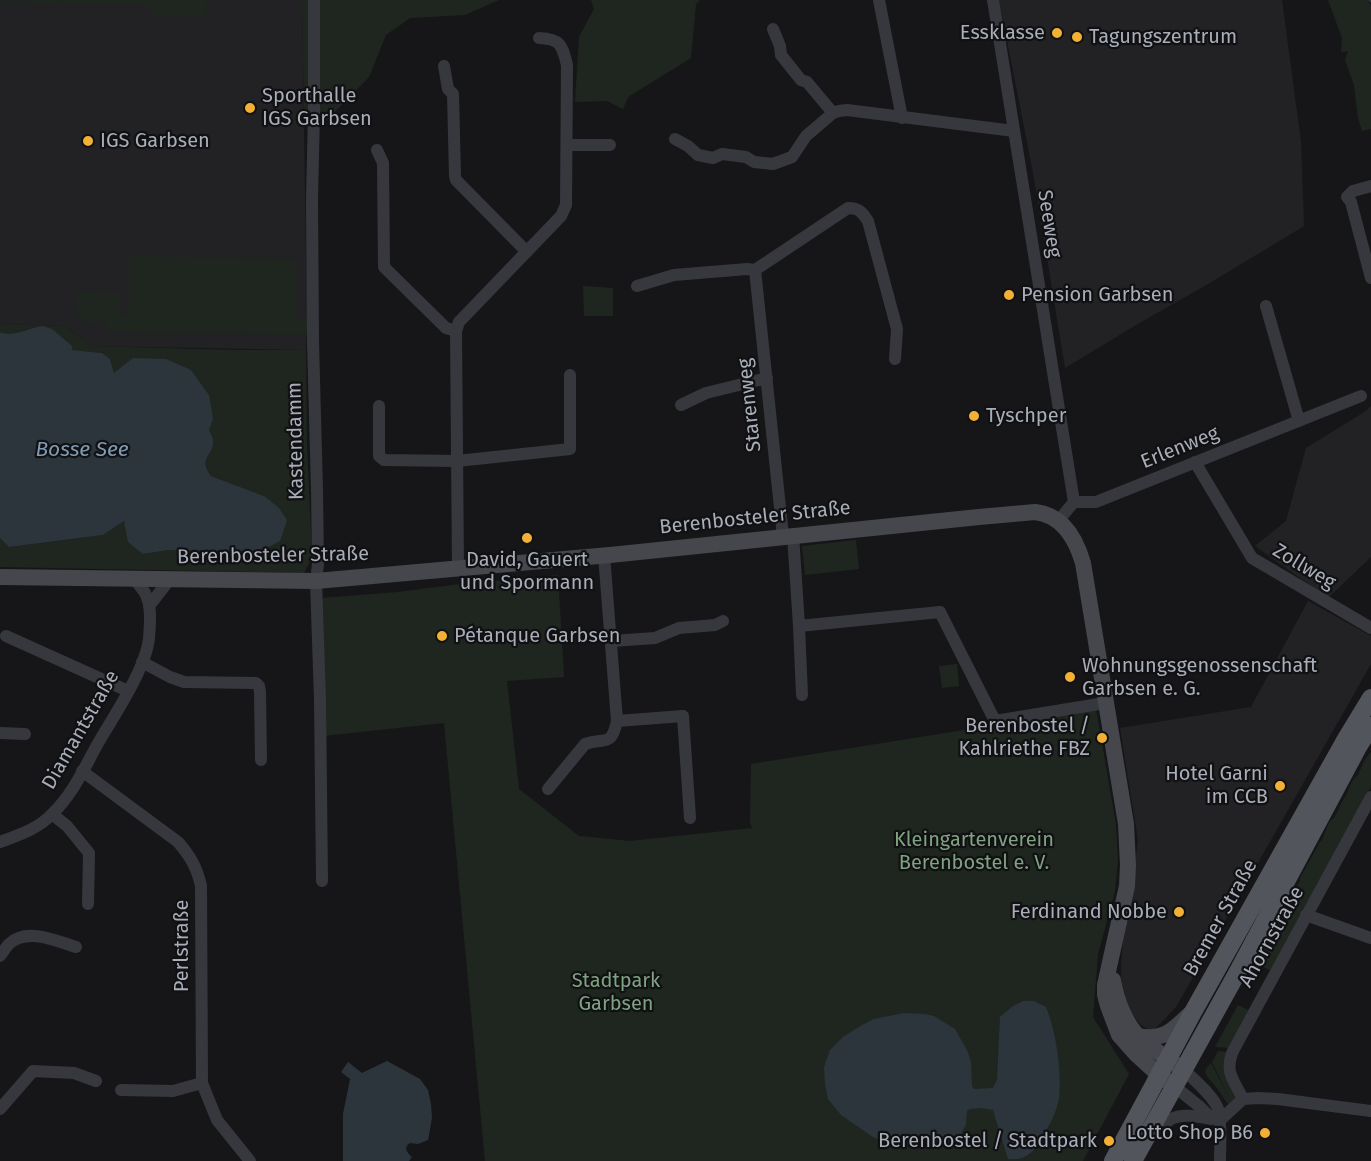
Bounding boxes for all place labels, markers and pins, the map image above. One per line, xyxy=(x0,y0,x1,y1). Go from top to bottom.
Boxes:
place label: Essklasse xyxy=(960,21,1045,45)
place label: Tagungszentrum xyxy=(1089,25,1237,49)
marker: Essklasse xyxy=(1050,26,1064,40)
marker: Tagungszentrum xyxy=(1070,30,1084,44)
place label: Sporthalle IGS Garbsen xyxy=(262,84,372,131)
marker: Sporthalle IGS Garbsen xyxy=(243,101,257,115)
place label: IGS Garbsen xyxy=(100,129,210,153)
marker: IGS Garbsen xyxy=(81,134,95,148)
place label: Pension Garbsen xyxy=(1021,283,1173,307)
marker: Pension Garbsen xyxy=(1002,288,1016,302)
place label: Tyschper xyxy=(986,404,1066,428)
marker: Tyschper xyxy=(967,409,981,423)
marker: David, Gauert und Spormann xyxy=(520,531,534,545)
place label: David, Gauert und Spormann xyxy=(460,548,594,595)
place label: Pétanque Garbsen xyxy=(454,624,620,648)
marker: Pétanque Garbsen xyxy=(435,629,449,643)
place label: Wohnungsgenossenschaft Garbsen e. G. xyxy=(1082,654,1317,701)
marker: Wohnungsgenossenschaft Garbsen e. G. xyxy=(1063,670,1077,684)
place label: Berenbostel / Kahlriethe FBZ xyxy=(958,714,1090,761)
marker: Berenbostel / Kahlriethe FBZ xyxy=(1095,731,1109,745)
place label: Hotel Garni im CCB xyxy=(1165,762,1268,809)
marker: Hotel Garni im CCB xyxy=(1273,779,1287,793)
place label: Ferdinand Nobbe xyxy=(1011,900,1167,924)
marker: Ferdinand Nobbe xyxy=(1172,905,1186,919)
place label: Lotto Shop B6 xyxy=(1126,1121,1253,1145)
marker: Lotto Shop B6 xyxy=(1258,1126,1272,1140)
place label: Berenbostel / Stadtpark xyxy=(878,1129,1097,1153)
marker: Berenbostel / Stadtpark xyxy=(1102,1134,1116,1148)

